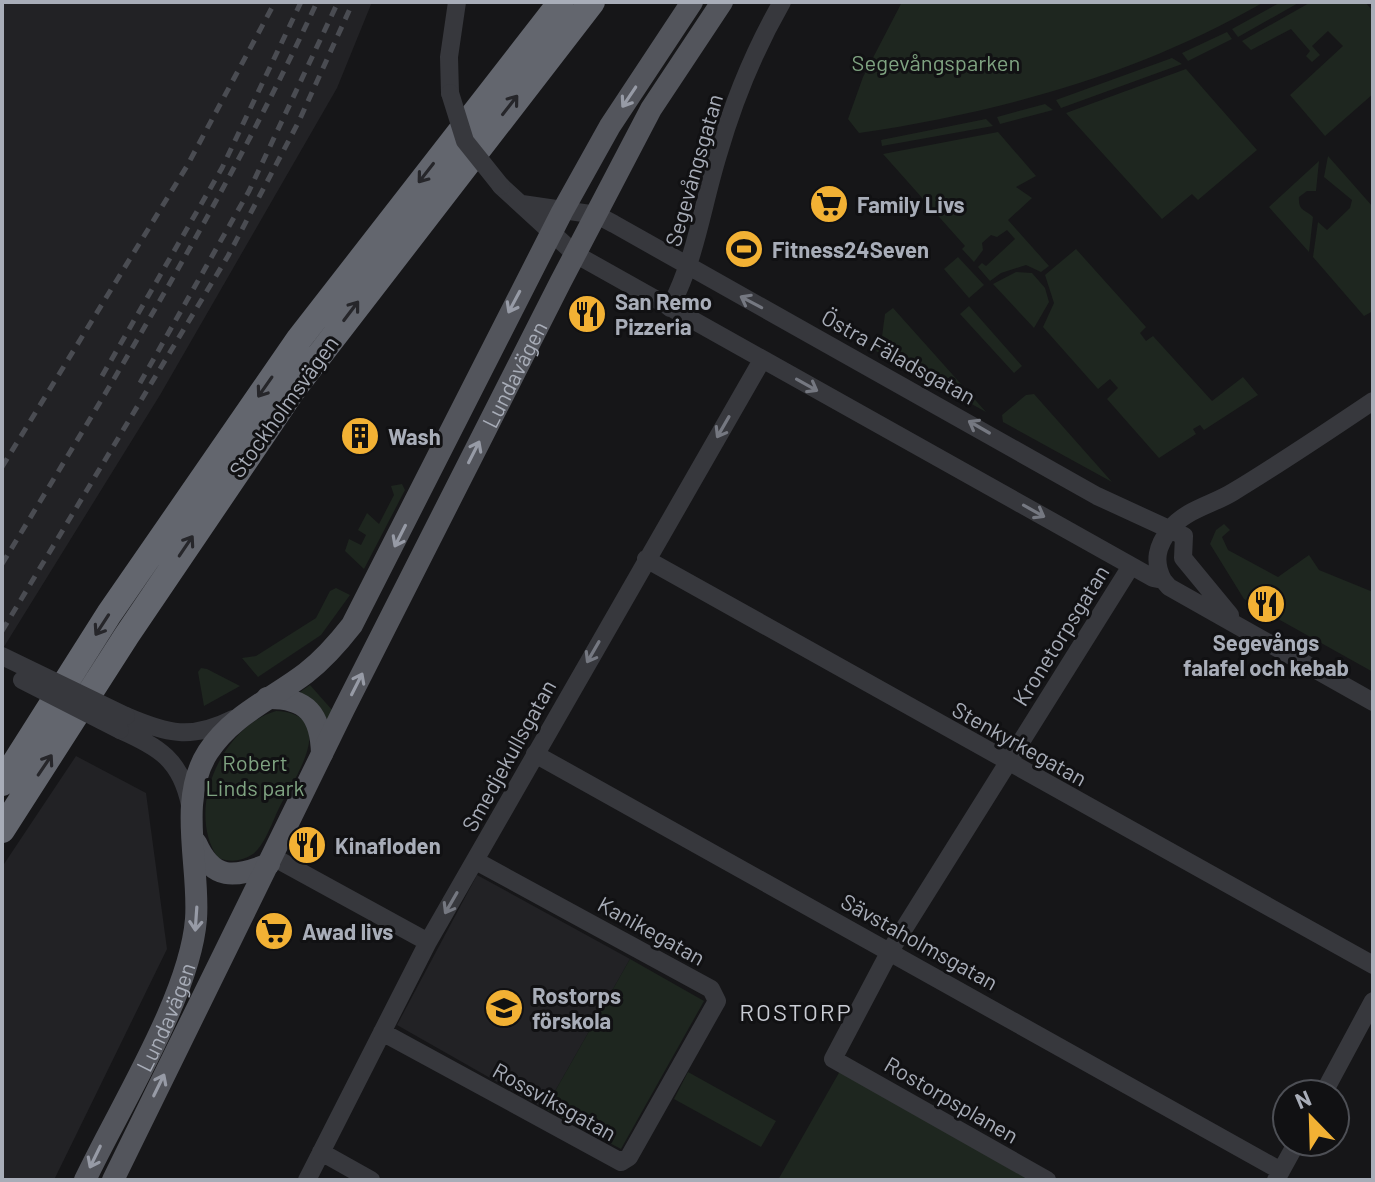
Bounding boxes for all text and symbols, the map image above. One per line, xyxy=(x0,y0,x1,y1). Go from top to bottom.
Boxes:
park label: Segevångsparken xyxy=(852,49,1020,75)
one-way arrow xyxy=(621,85,637,107)
street label: Segevångsgatan xyxy=(659,91,727,249)
one-way arrow xyxy=(501,95,519,116)
one-way arrow xyxy=(417,162,434,183)
supermarket icon: Family Livs xyxy=(808,183,850,225)
place label: Family Livs xyxy=(857,191,965,217)
sports icon: Fitness24Seven xyxy=(723,228,765,270)
place label: Fitness24Seven xyxy=(772,236,929,262)
place label: San Remo Pizzeria xyxy=(615,288,712,339)
one-way arrow xyxy=(506,290,522,313)
restaurant icon: San Remo Pizzeria xyxy=(566,293,608,335)
one-way arrow xyxy=(739,294,763,310)
one-way arrow xyxy=(343,300,360,322)
street label: Östra Fäladsgatan xyxy=(818,303,980,409)
street label: Lundavägen xyxy=(476,317,552,432)
street label: Stockholmsvägen xyxy=(223,330,343,482)
one-way arrow xyxy=(257,376,273,398)
one-way arrow xyxy=(795,377,818,393)
building icon: Wash xyxy=(339,415,381,457)
one-way arrow xyxy=(715,415,731,438)
one-way arrow xyxy=(968,419,991,435)
place label: Wash xyxy=(388,423,441,449)
one-way arrow xyxy=(467,441,483,465)
one-way arrow xyxy=(1022,504,1045,520)
one-way arrow xyxy=(392,523,407,547)
one-way arrow xyxy=(178,535,194,558)
street label: Kronetorpsgatan xyxy=(1006,560,1114,710)
restaurant icon: Segevångs falafel och kebab xyxy=(1245,583,1287,625)
one-way arrow xyxy=(94,613,110,635)
place label: Segevångs falafel och kebab xyxy=(1183,629,1349,680)
one-way arrow xyxy=(585,640,600,664)
one-way arrow xyxy=(349,672,365,696)
street label: Smedjekullsgatan xyxy=(456,675,560,835)
street label: Stenkyrkegatan xyxy=(948,695,1092,791)
park label: Robert Linds park xyxy=(205,749,305,800)
one-way arrow xyxy=(37,754,53,776)
restaurant icon: Kinafloden xyxy=(286,824,328,866)
place label: Kinafloden xyxy=(335,832,441,858)
street label: Sävstaholmsgatan xyxy=(837,887,1003,995)
street label: Kanikegatan xyxy=(594,890,710,970)
one-way arrow xyxy=(443,891,459,914)
one-way arrow xyxy=(188,906,203,932)
supermarket icon: Awad livs xyxy=(253,910,295,952)
place label: Awad livs xyxy=(302,918,393,944)
street label: Lundavägen xyxy=(130,959,200,1076)
place label: Rostorps förskola xyxy=(532,982,621,1033)
school or university icon: Rostorps förskola xyxy=(483,987,525,1029)
district label: ROSTORP xyxy=(739,997,853,1026)
street label: Rostorpsplanen xyxy=(881,1050,1023,1148)
street label: Rossviksgatan xyxy=(489,1056,621,1146)
one-way arrow xyxy=(152,1073,167,1097)
north arrow xyxy=(1271,1078,1351,1158)
text: N xyxy=(1291,1084,1315,1113)
one-way arrow xyxy=(87,1145,103,1169)

